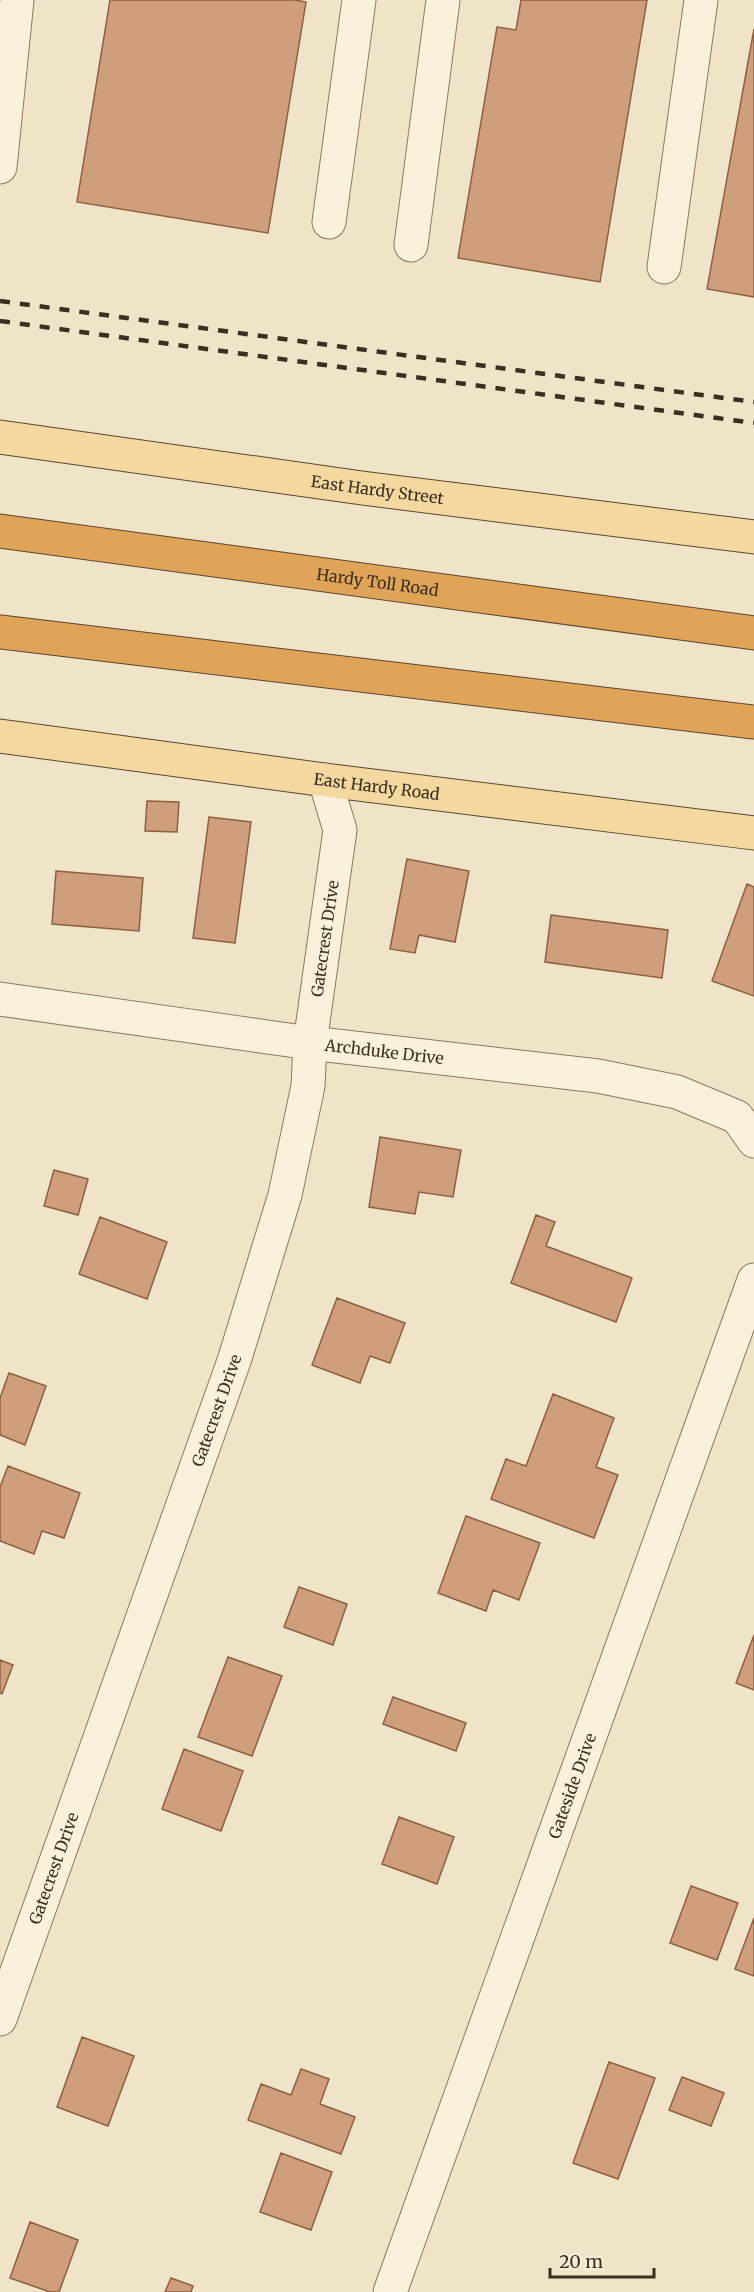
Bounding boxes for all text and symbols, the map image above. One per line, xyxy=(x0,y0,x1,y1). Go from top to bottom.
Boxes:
street label: East Hardy Street xyxy=(310,471,446,508)
street label: Hardy Toll Road xyxy=(315,564,440,600)
street label: East Hardy Road xyxy=(312,769,441,804)
street label: Gatecrest Drive xyxy=(307,879,343,998)
street label: Archduke Drive xyxy=(323,1035,445,1068)
street label: Gatecrest Drive xyxy=(187,1352,245,1469)
street label: Gateside Drive xyxy=(544,1730,600,1841)
street label: Gatecrest Drive xyxy=(24,1810,83,1927)
scale bar xyxy=(550,2241,654,2279)
text: 20 m xyxy=(559,2250,603,2273)

